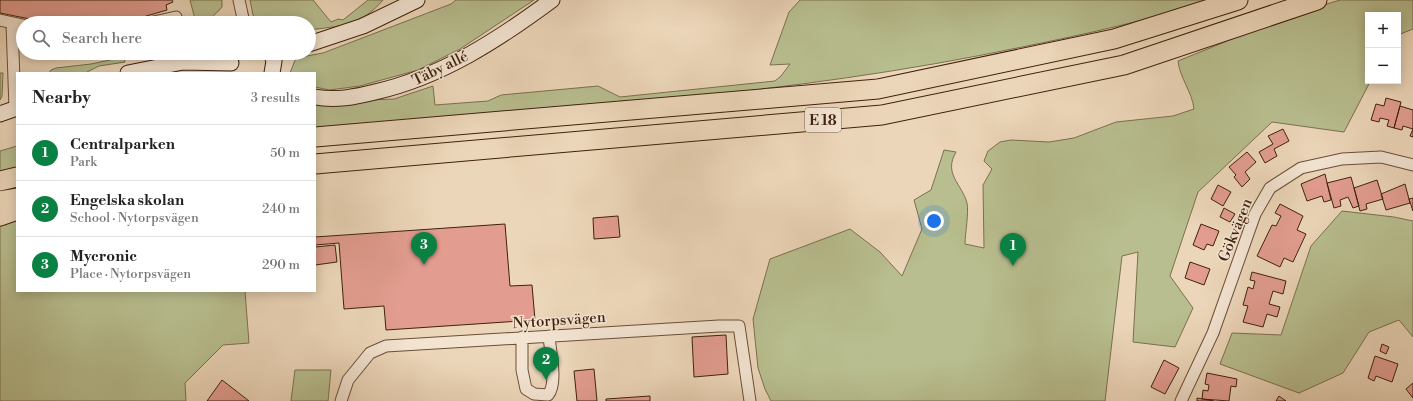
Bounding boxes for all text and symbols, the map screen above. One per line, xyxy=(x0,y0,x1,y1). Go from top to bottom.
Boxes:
map controls xyxy=(1365,12,1401,84)
button: + xyxy=(1365,12,1401,48)
search box xyxy=(16,16,316,60)
icon: search xyxy=(30,27,52,49)
text: Search here xyxy=(62,29,142,48)
street label: Täby allé xyxy=(409,47,471,90)
button: − xyxy=(1365,48,1401,84)
text: Nearby xyxy=(32,87,91,109)
text: 3 results xyxy=(251,90,300,106)
road number: E 18 xyxy=(805,108,841,132)
text: Centralparken xyxy=(70,135,175,154)
text: 1 xyxy=(42,145,48,161)
text: 50 m xyxy=(270,145,300,161)
text: Park xyxy=(70,154,97,170)
text: Engelska skolan xyxy=(70,191,184,210)
street label: Gökvägen xyxy=(1214,196,1257,265)
text: 2 xyxy=(41,201,49,217)
text: 240 m xyxy=(262,201,300,217)
text: School · Nytorpsvägen xyxy=(70,210,199,226)
your location xyxy=(924,211,944,231)
pin: 3 xyxy=(411,232,437,265)
pin: 1 xyxy=(1000,233,1026,266)
text: Mycronic xyxy=(70,247,137,266)
text: 3 xyxy=(41,257,49,273)
text: 290 m xyxy=(262,257,300,273)
text: Place · Nytorpsvägen xyxy=(70,266,191,282)
street label: Nytorpsvägen xyxy=(512,308,606,333)
pin: 2 xyxy=(533,347,559,380)

